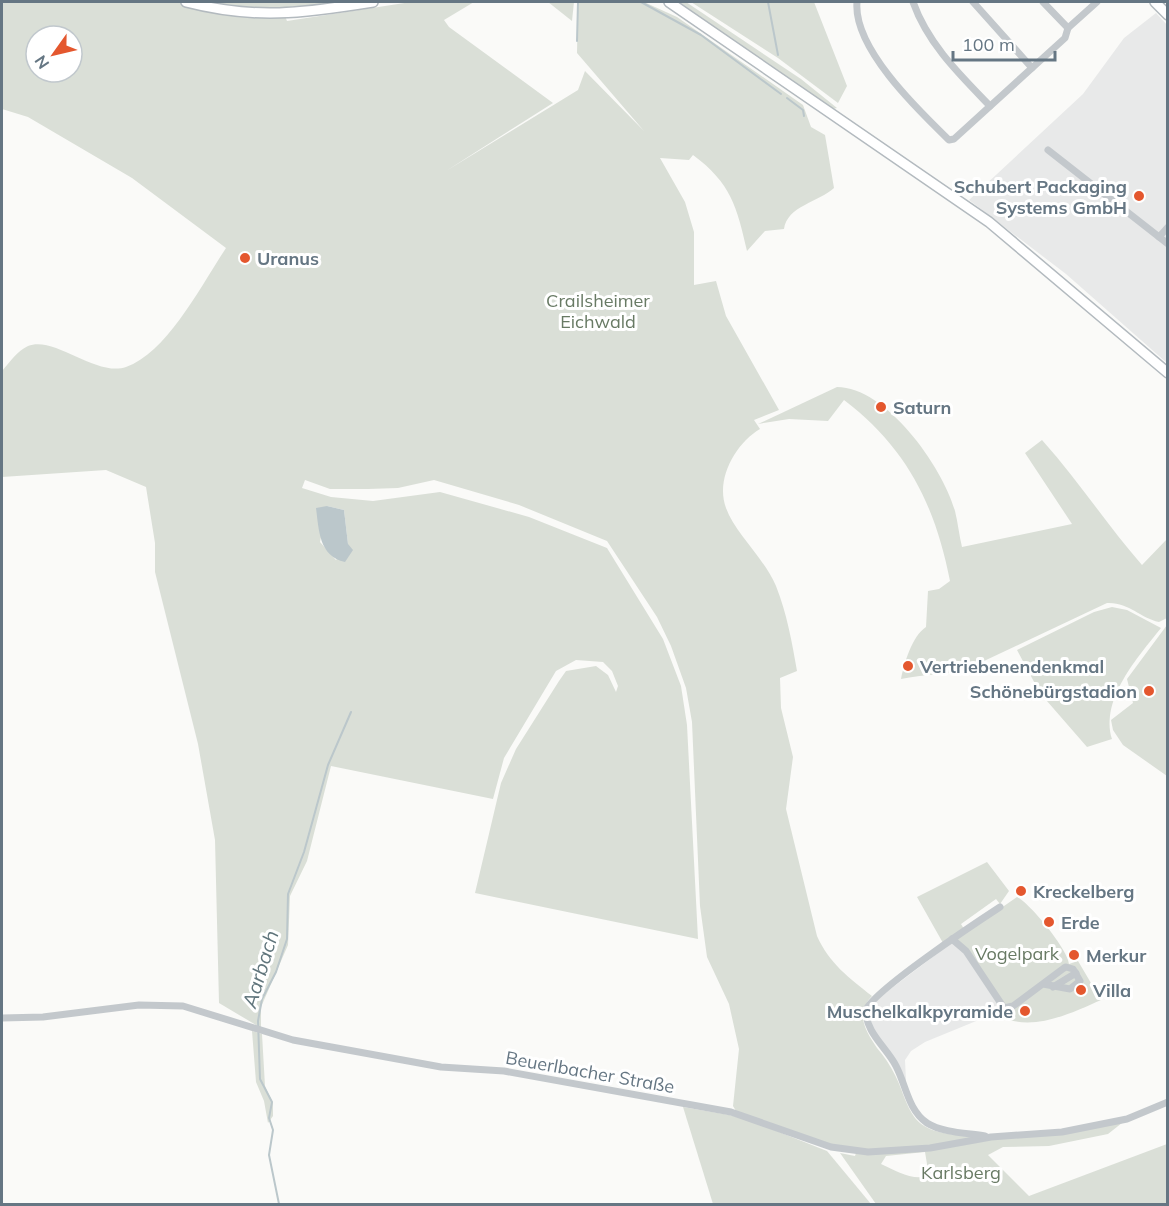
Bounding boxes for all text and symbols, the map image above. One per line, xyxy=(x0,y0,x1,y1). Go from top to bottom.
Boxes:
north arrow xyxy=(24,24,84,84)
scale bar xyxy=(953,24,1055,62)
text: 100 m xyxy=(962,33,1015,56)
text: N xyxy=(30,52,53,73)
place label: Schubert Packaging Systems GmbH xyxy=(954,175,1127,219)
marker: Schubert Packaging Systems GmbH xyxy=(1132,189,1146,203)
place label: Uranus xyxy=(257,247,319,270)
marker: Uranus xyxy=(238,251,252,265)
park label: Crailsheimer Eichwald xyxy=(546,289,650,333)
place label: Saturn xyxy=(893,396,951,419)
marker: Saturn xyxy=(874,400,888,414)
place label: Vertriebenendenkmal xyxy=(919,655,1104,678)
marker: Vertriebenendenkmal xyxy=(901,659,915,673)
place label: Schönebürgstadion xyxy=(970,680,1137,703)
marker: Schönebürgstadion xyxy=(1142,684,1156,698)
place label: Kreckelberg xyxy=(1033,880,1134,903)
marker: Kreckelberg xyxy=(1014,884,1028,898)
place label: Erde xyxy=(1061,911,1100,934)
marker: Erde xyxy=(1042,915,1056,929)
water label: Aarbach xyxy=(236,927,284,1012)
park label: Vogelpark xyxy=(975,942,1060,965)
place label: Merkur xyxy=(1086,944,1147,967)
marker: Merkur xyxy=(1067,948,1081,962)
place label: Villa xyxy=(1092,979,1131,1002)
marker: Villa xyxy=(1074,983,1088,997)
place label: Muschelkalkpyramide xyxy=(827,1000,1013,1023)
marker: Muschelkalkpyramide xyxy=(1018,1004,1032,1018)
street label: Beuerlbacher Straße xyxy=(504,1046,676,1098)
park label: Karlsberg xyxy=(921,1161,1001,1184)

